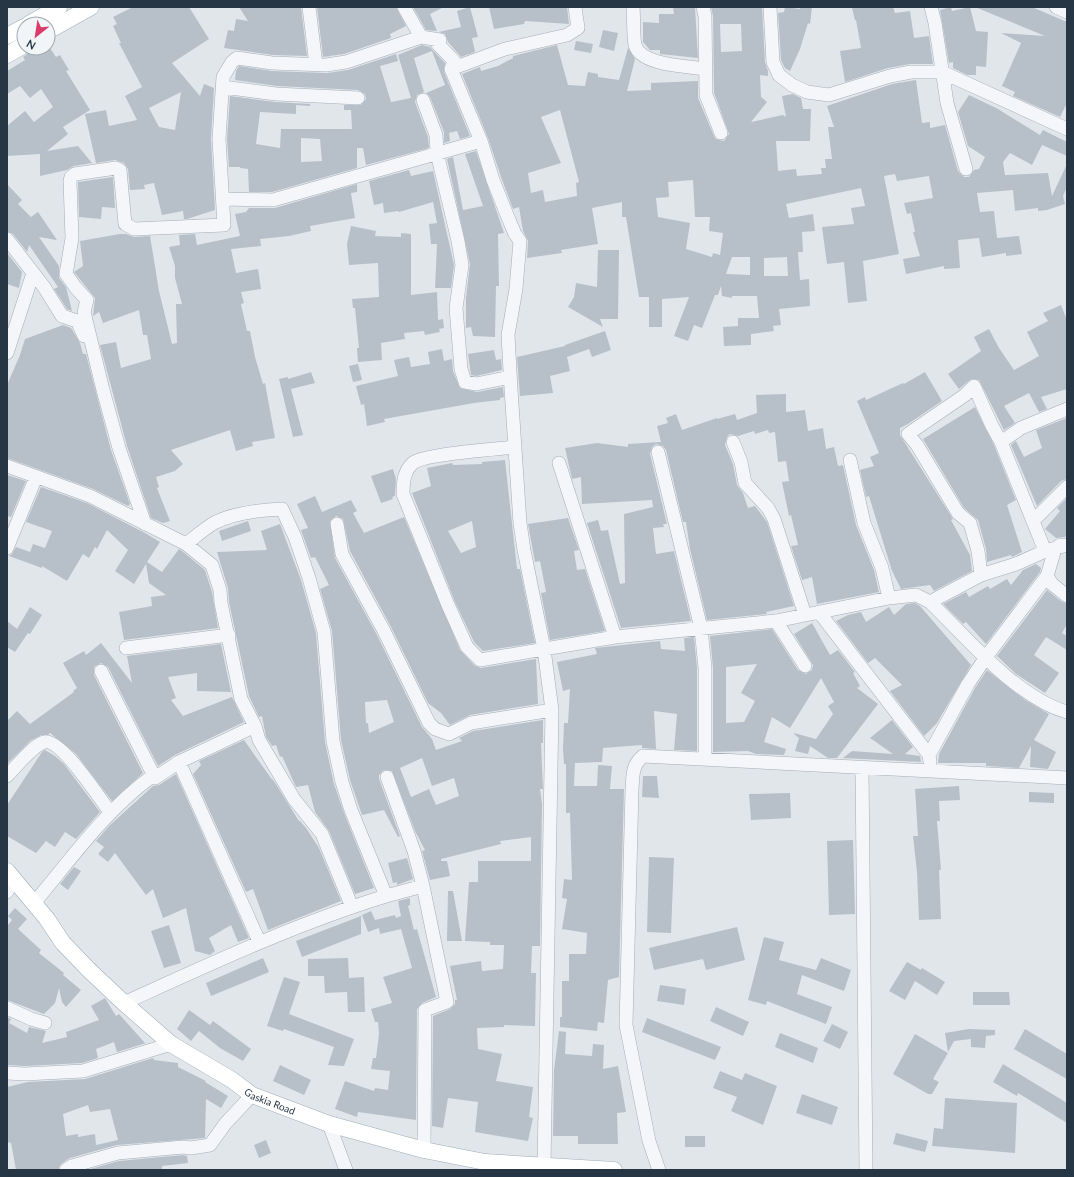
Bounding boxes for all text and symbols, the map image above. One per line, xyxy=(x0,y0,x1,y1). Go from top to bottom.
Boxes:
north arrow xyxy=(16,16,56,56)
text: N xyxy=(24,37,38,53)
street label: Gaskia Road xyxy=(242,1085,297,1117)

